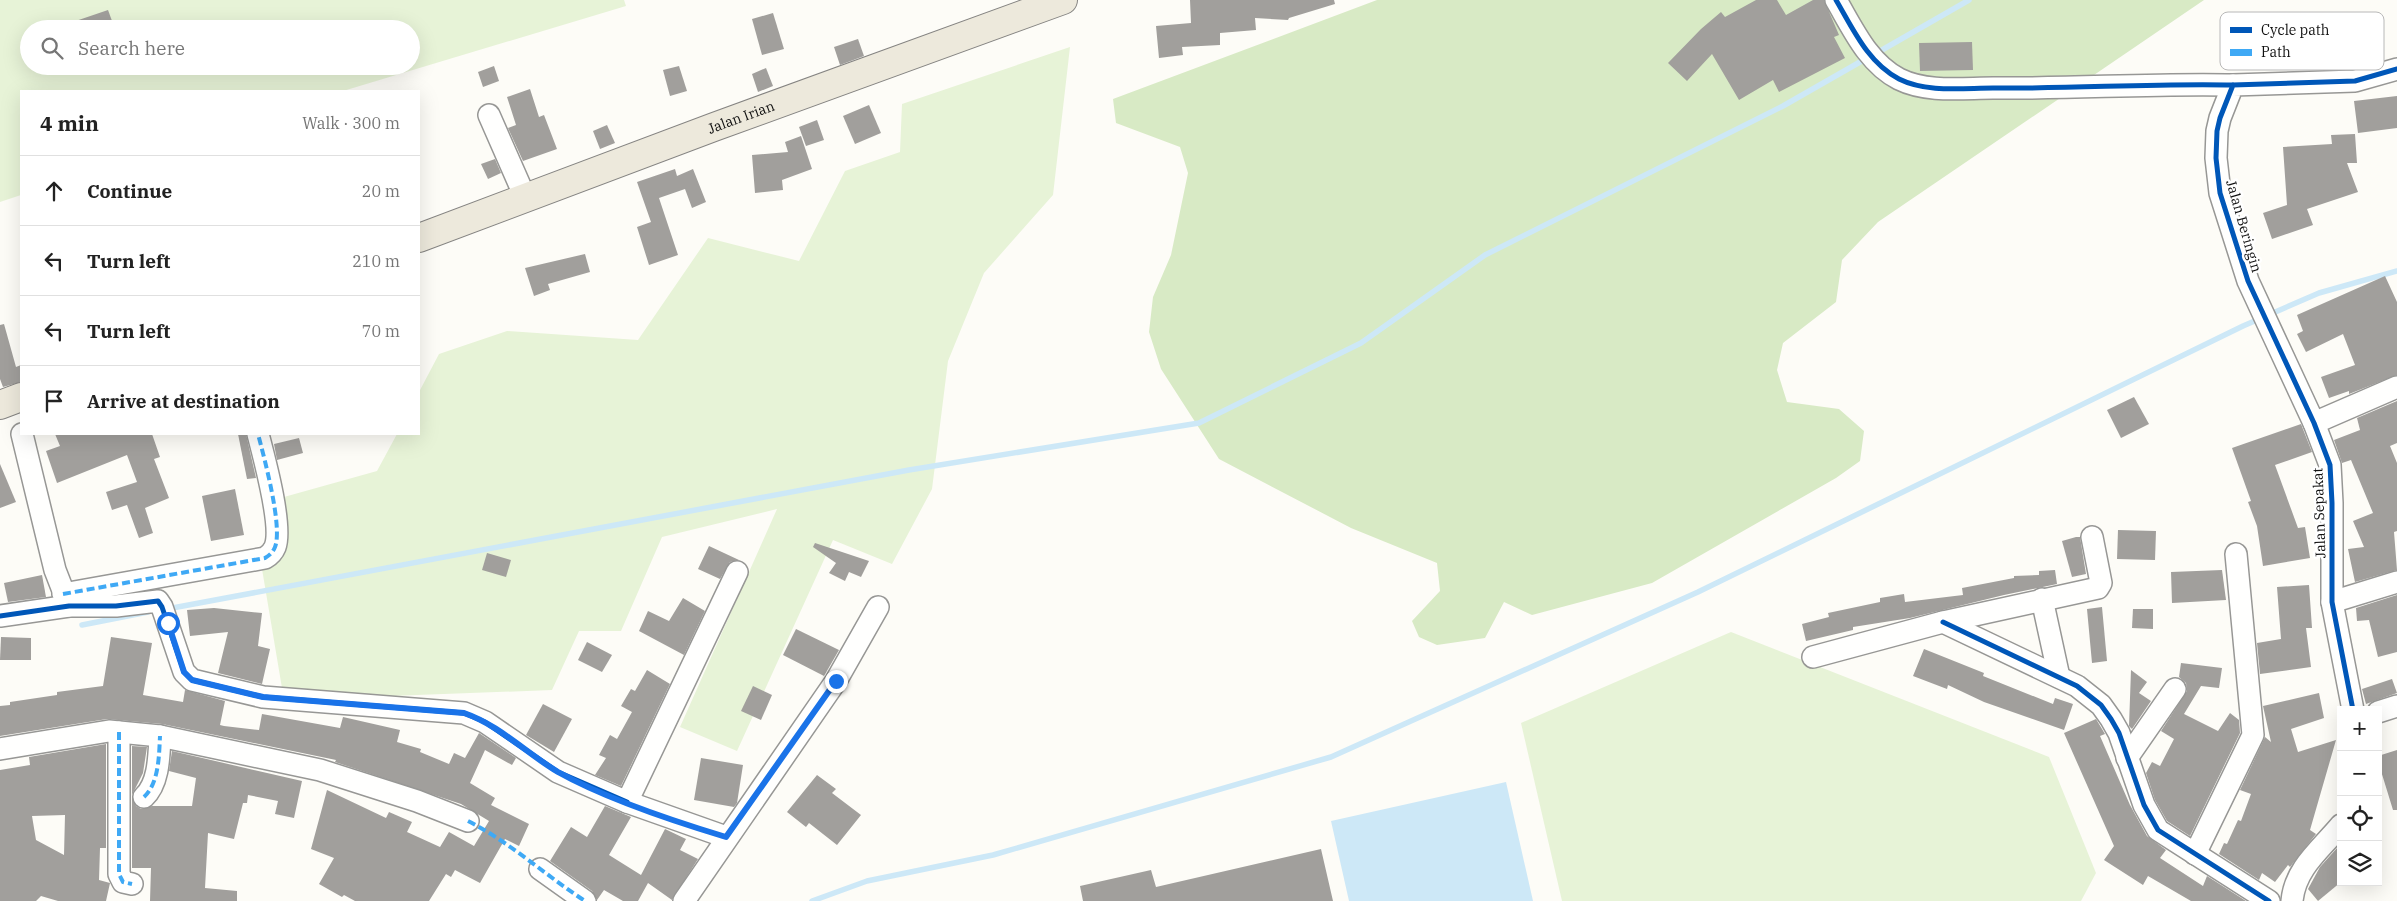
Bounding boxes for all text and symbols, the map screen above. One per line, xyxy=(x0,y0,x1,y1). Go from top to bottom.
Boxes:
legend xyxy=(2220,12,2384,70)
search box xyxy=(20,20,420,75)
text: Cycle path xyxy=(2261,21,2330,39)
icon: search xyxy=(38,34,66,62)
text: Search here xyxy=(78,36,185,60)
text: Path xyxy=(2261,43,2291,61)
street label: Jalan Irian xyxy=(705,97,777,138)
text: 4 min xyxy=(40,109,99,137)
text: Walk · 300 m xyxy=(302,113,400,133)
icon: ahead xyxy=(40,177,68,205)
street label: Jalan Beringin xyxy=(2222,178,2266,274)
text: Continue xyxy=(87,179,172,203)
text: 20 m xyxy=(362,181,400,201)
icon: left xyxy=(40,247,68,275)
text: Turn left xyxy=(87,249,170,273)
text: 210 m xyxy=(352,251,400,271)
icon: left xyxy=(40,317,68,345)
text: Turn left xyxy=(87,319,170,343)
text: 70 m xyxy=(362,321,400,341)
icon: arrive xyxy=(40,387,68,415)
text: Arrive at destination xyxy=(87,389,280,413)
street label: Jalan Sepakat xyxy=(2308,467,2330,559)
route start xyxy=(157,612,180,635)
route end xyxy=(825,670,848,693)
map controls xyxy=(2337,706,2382,886)
button: + xyxy=(2337,706,2382,751)
button: − xyxy=(2337,751,2382,796)
button: locate xyxy=(2337,796,2382,841)
button: layers xyxy=(2337,841,2382,886)

